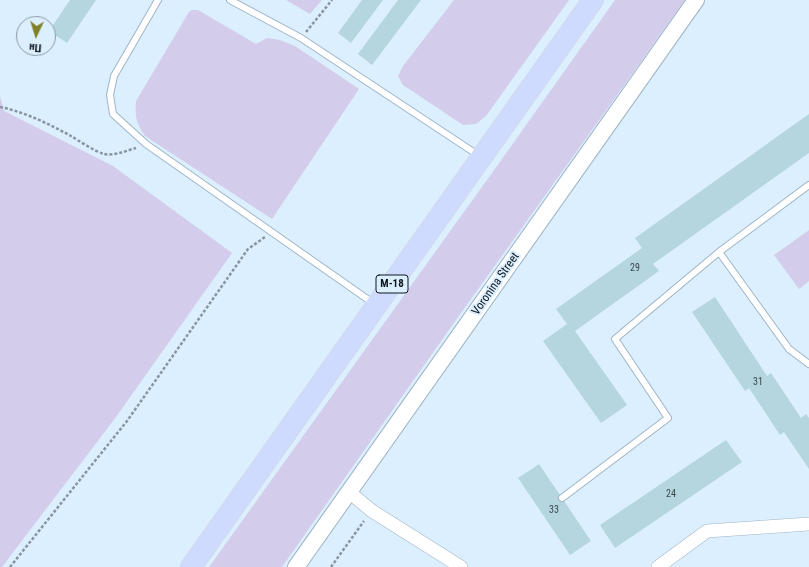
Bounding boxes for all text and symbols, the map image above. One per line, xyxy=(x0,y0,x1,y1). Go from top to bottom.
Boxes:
north arrow xyxy=(16,16,56,56)
text: Пн xyxy=(29,41,42,54)
street label: Voronina Street xyxy=(469,250,523,318)
house number: 29 xyxy=(630,262,640,274)
road number: М-18 xyxy=(376,275,408,293)
house number: 31 xyxy=(753,376,763,388)
house number: 24 xyxy=(666,488,676,500)
house number: 33 xyxy=(549,504,559,516)

